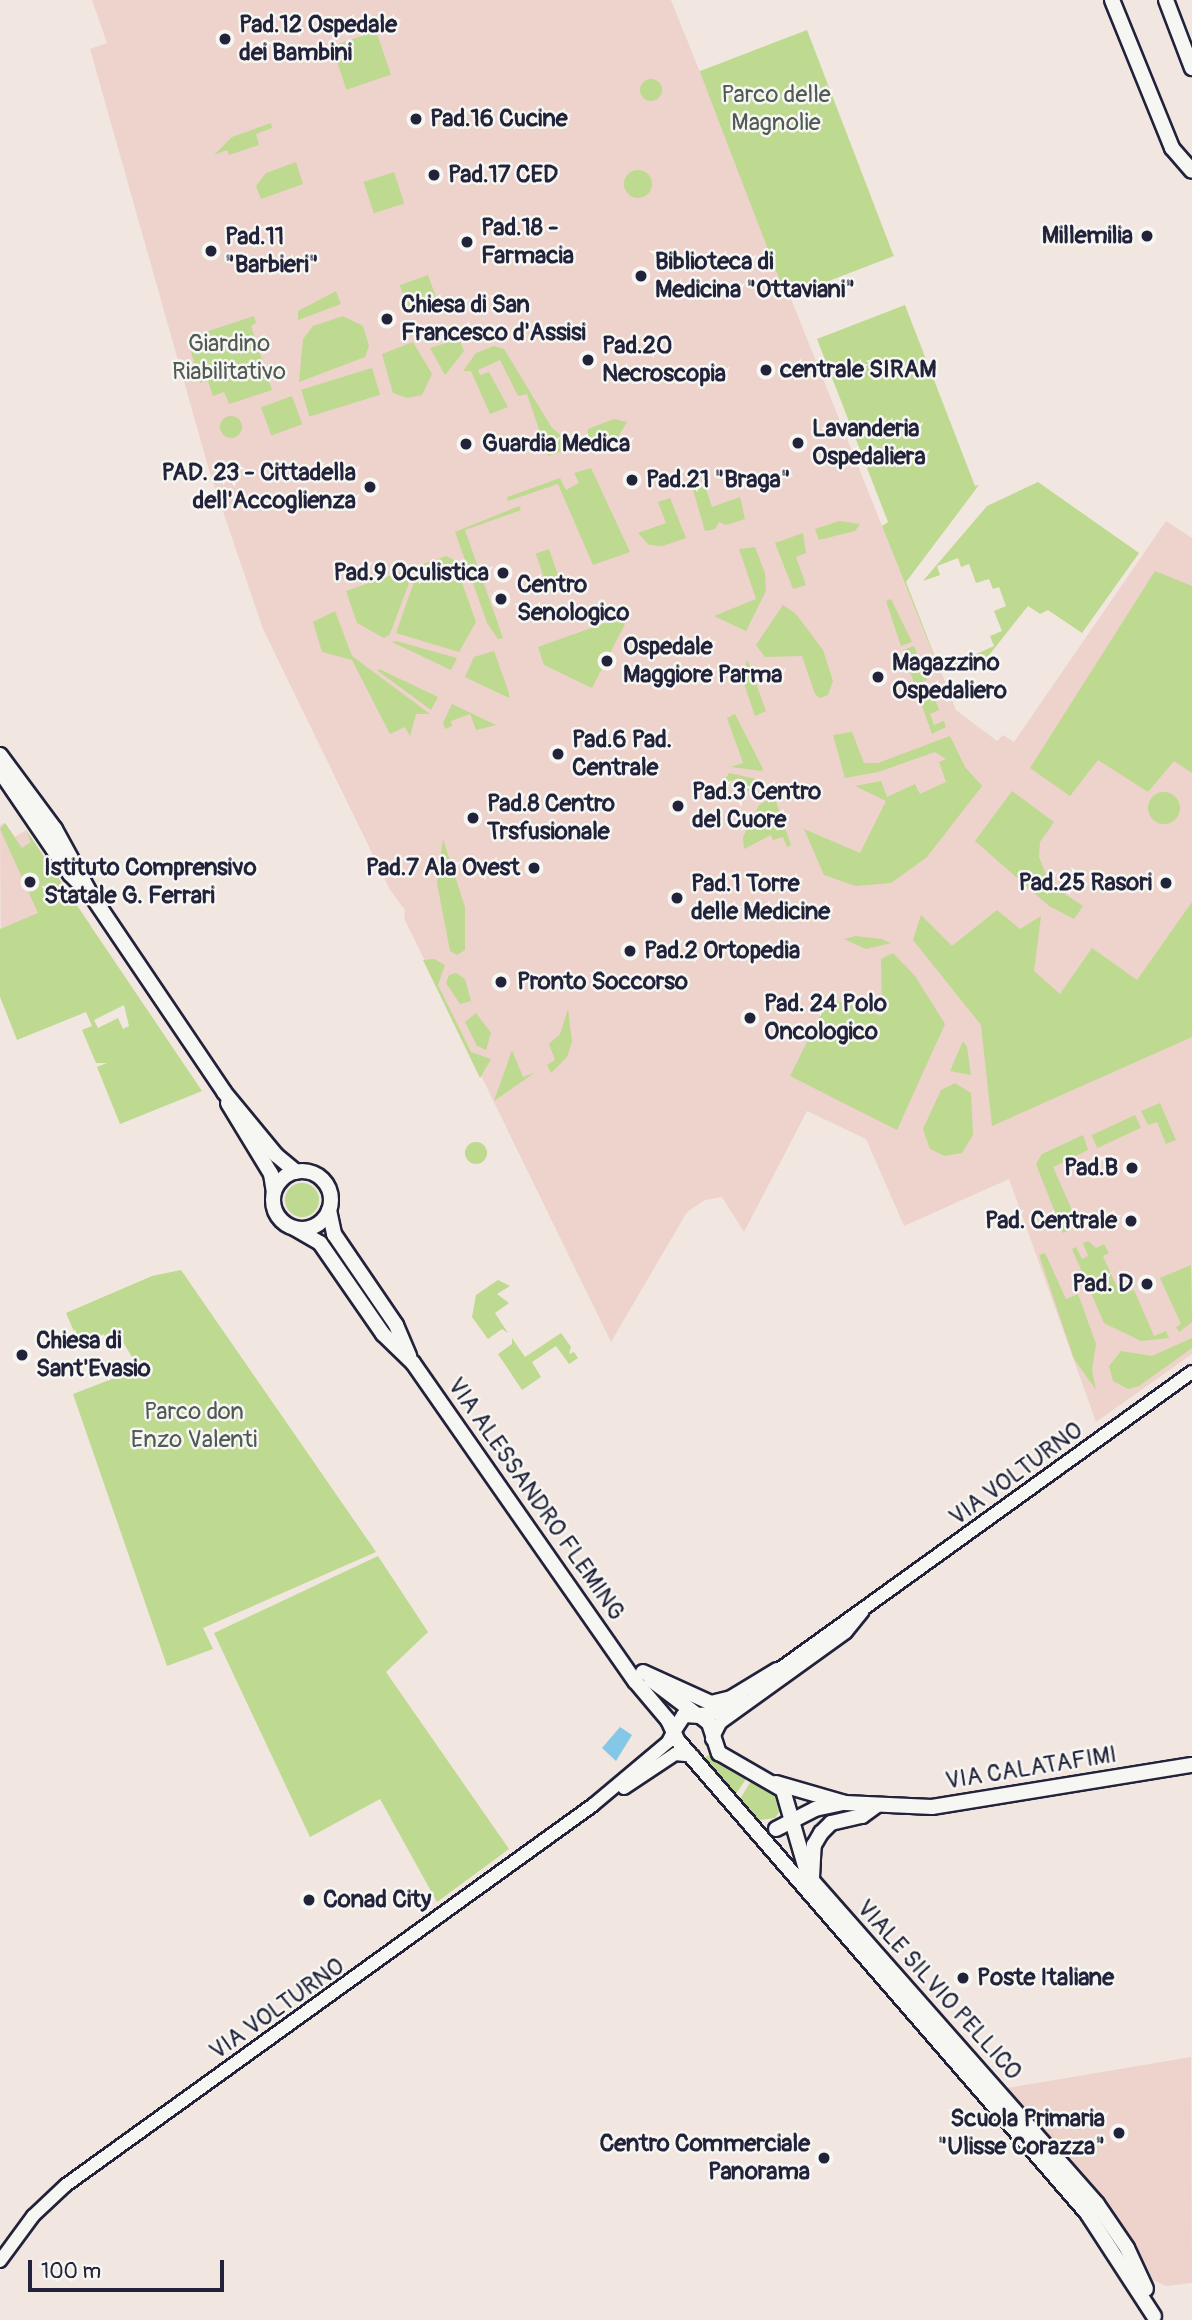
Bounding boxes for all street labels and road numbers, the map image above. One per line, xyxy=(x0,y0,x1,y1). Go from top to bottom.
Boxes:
street label: VIA ALESSANDRO FLEMING xyxy=(441,1372,631,1626)
street label: VIA VOLTURNO xyxy=(944,1416,1088,1532)
street label: VIA CALATAFIMI xyxy=(943,1740,1119,1796)
street label: VIALE SILVIO PELLICO xyxy=(851,1894,1027,2086)
street label: VIA VOLTURNO xyxy=(204,1952,350,2066)

